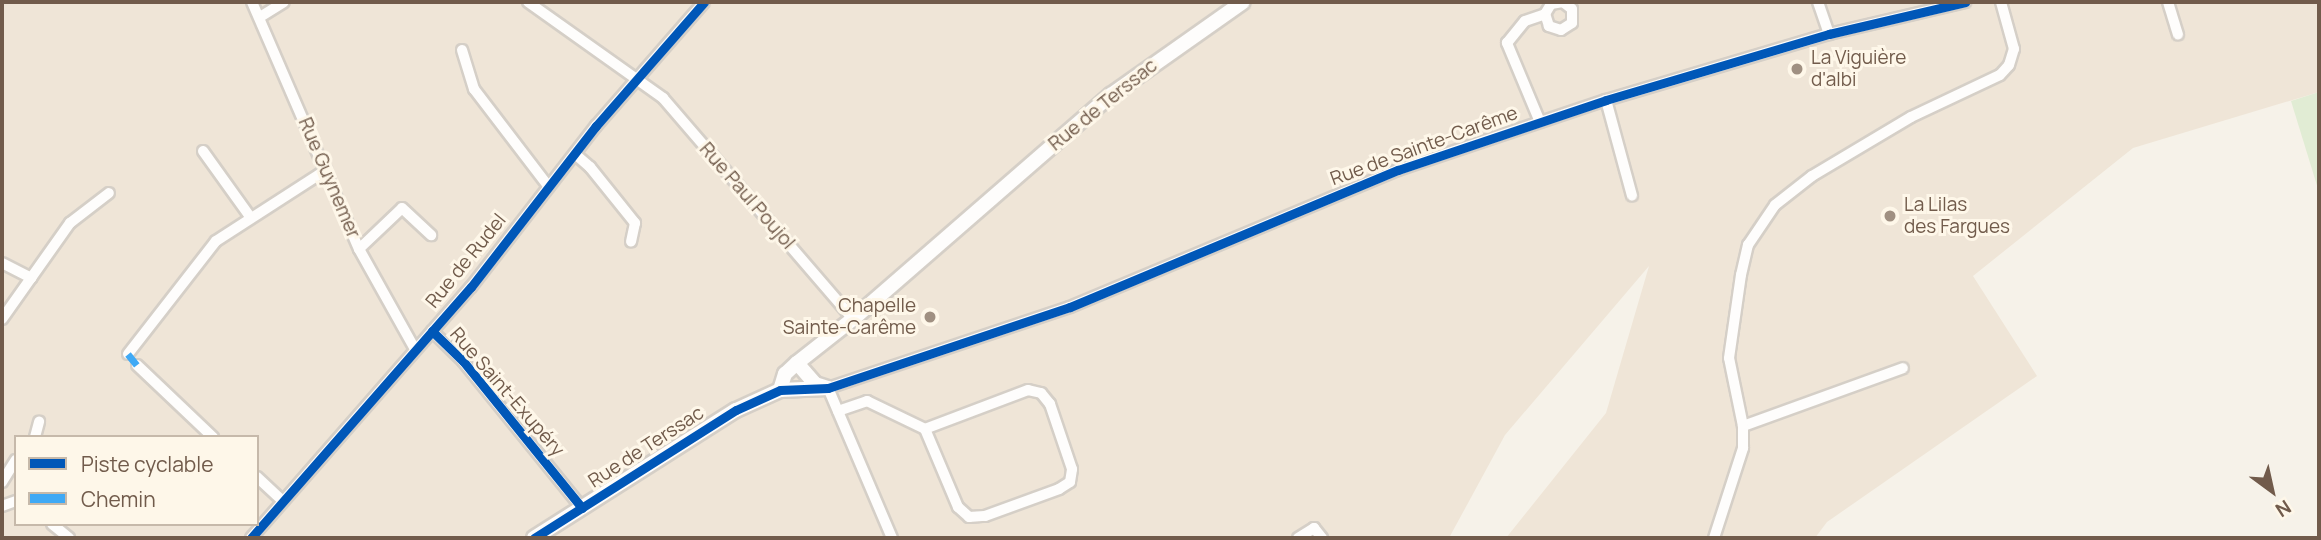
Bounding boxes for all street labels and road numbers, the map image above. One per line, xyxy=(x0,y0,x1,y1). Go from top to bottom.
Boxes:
street label: Rue de Terssac xyxy=(1044,54,1162,156)
street label: Rue de Sainte-Carême xyxy=(1327,101,1521,191)
street label: Rue Guynemer xyxy=(293,114,365,242)
street label: Rue Paul Poujol xyxy=(695,138,799,254)
street label: Rue de Rudel xyxy=(421,209,511,313)
street label: Rue Saint-Exupéry xyxy=(445,323,569,461)
street label: Rue de Terssac xyxy=(584,401,708,493)

